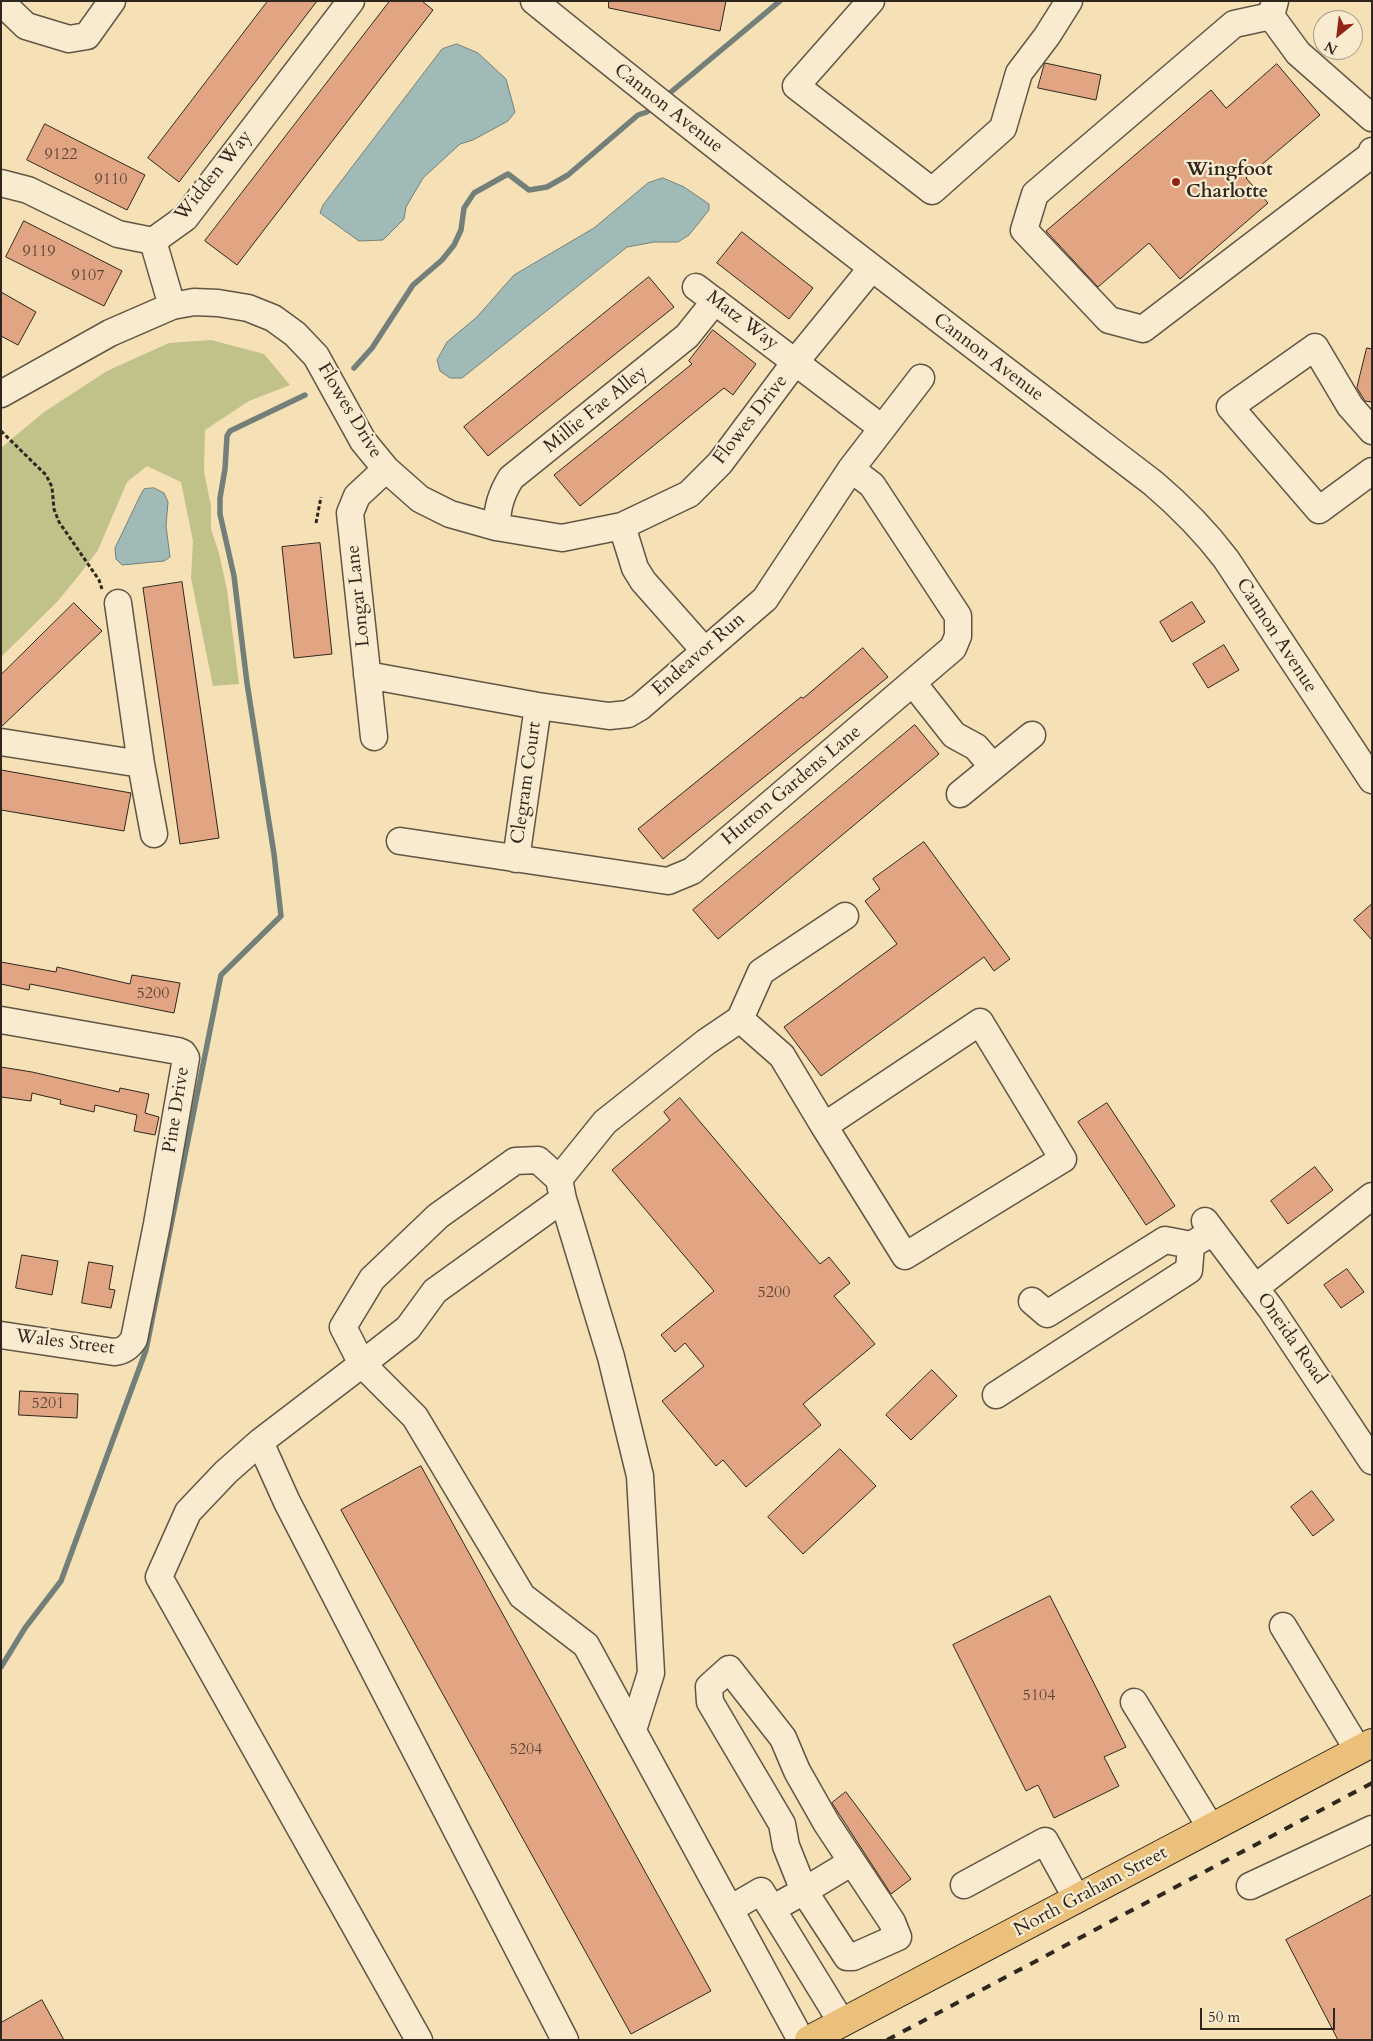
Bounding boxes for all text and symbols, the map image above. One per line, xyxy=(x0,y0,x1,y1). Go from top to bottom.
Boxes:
north arrow xyxy=(1313,10,1363,60)
text: N xyxy=(1321,36,1341,59)
street label: Cannon Avenue xyxy=(609,59,727,159)
street label: Widden Way xyxy=(170,126,258,226)
house number: 9122 xyxy=(45,145,77,165)
place label: Wingfoot Charlotte xyxy=(1186,160,1273,204)
house number: 9110 xyxy=(95,170,127,190)
marker: Wingfoot Charlotte xyxy=(1170,176,1182,188)
house number: 9119 xyxy=(23,242,55,262)
house number: 9107 xyxy=(72,266,104,286)
street label: Matz Way xyxy=(701,286,783,356)
street label: Cannon Avenue xyxy=(928,309,1048,407)
street label: Flowes Drive xyxy=(312,359,386,463)
street label: Millie Fae Alley xyxy=(540,361,652,459)
street label: Flowes Drive xyxy=(709,371,793,469)
street label: Longar Lane xyxy=(342,544,376,648)
street label: Cannon Avenue xyxy=(1230,574,1322,698)
street label: Endeavor Run xyxy=(648,608,750,702)
street label: Clegram Court xyxy=(507,720,547,846)
street label: Hutton Gardens Lane xyxy=(718,721,866,851)
house number: 5200 xyxy=(137,984,169,1004)
street label: Pine Drive xyxy=(159,1065,195,1155)
house number: 5200 xyxy=(758,1283,790,1303)
street label: Oneida Road xyxy=(1251,1289,1331,1389)
street label: Wales Street xyxy=(14,1326,116,1360)
house number: 5201 xyxy=(32,1394,64,1414)
house number: 5104 xyxy=(1023,1686,1055,1706)
house number: 5204 xyxy=(510,1740,542,1760)
street label: North Graham Street xyxy=(1010,1842,1172,1942)
scale bar xyxy=(1203,1998,1338,2030)
text: 50 m xyxy=(1208,2007,1240,2027)

